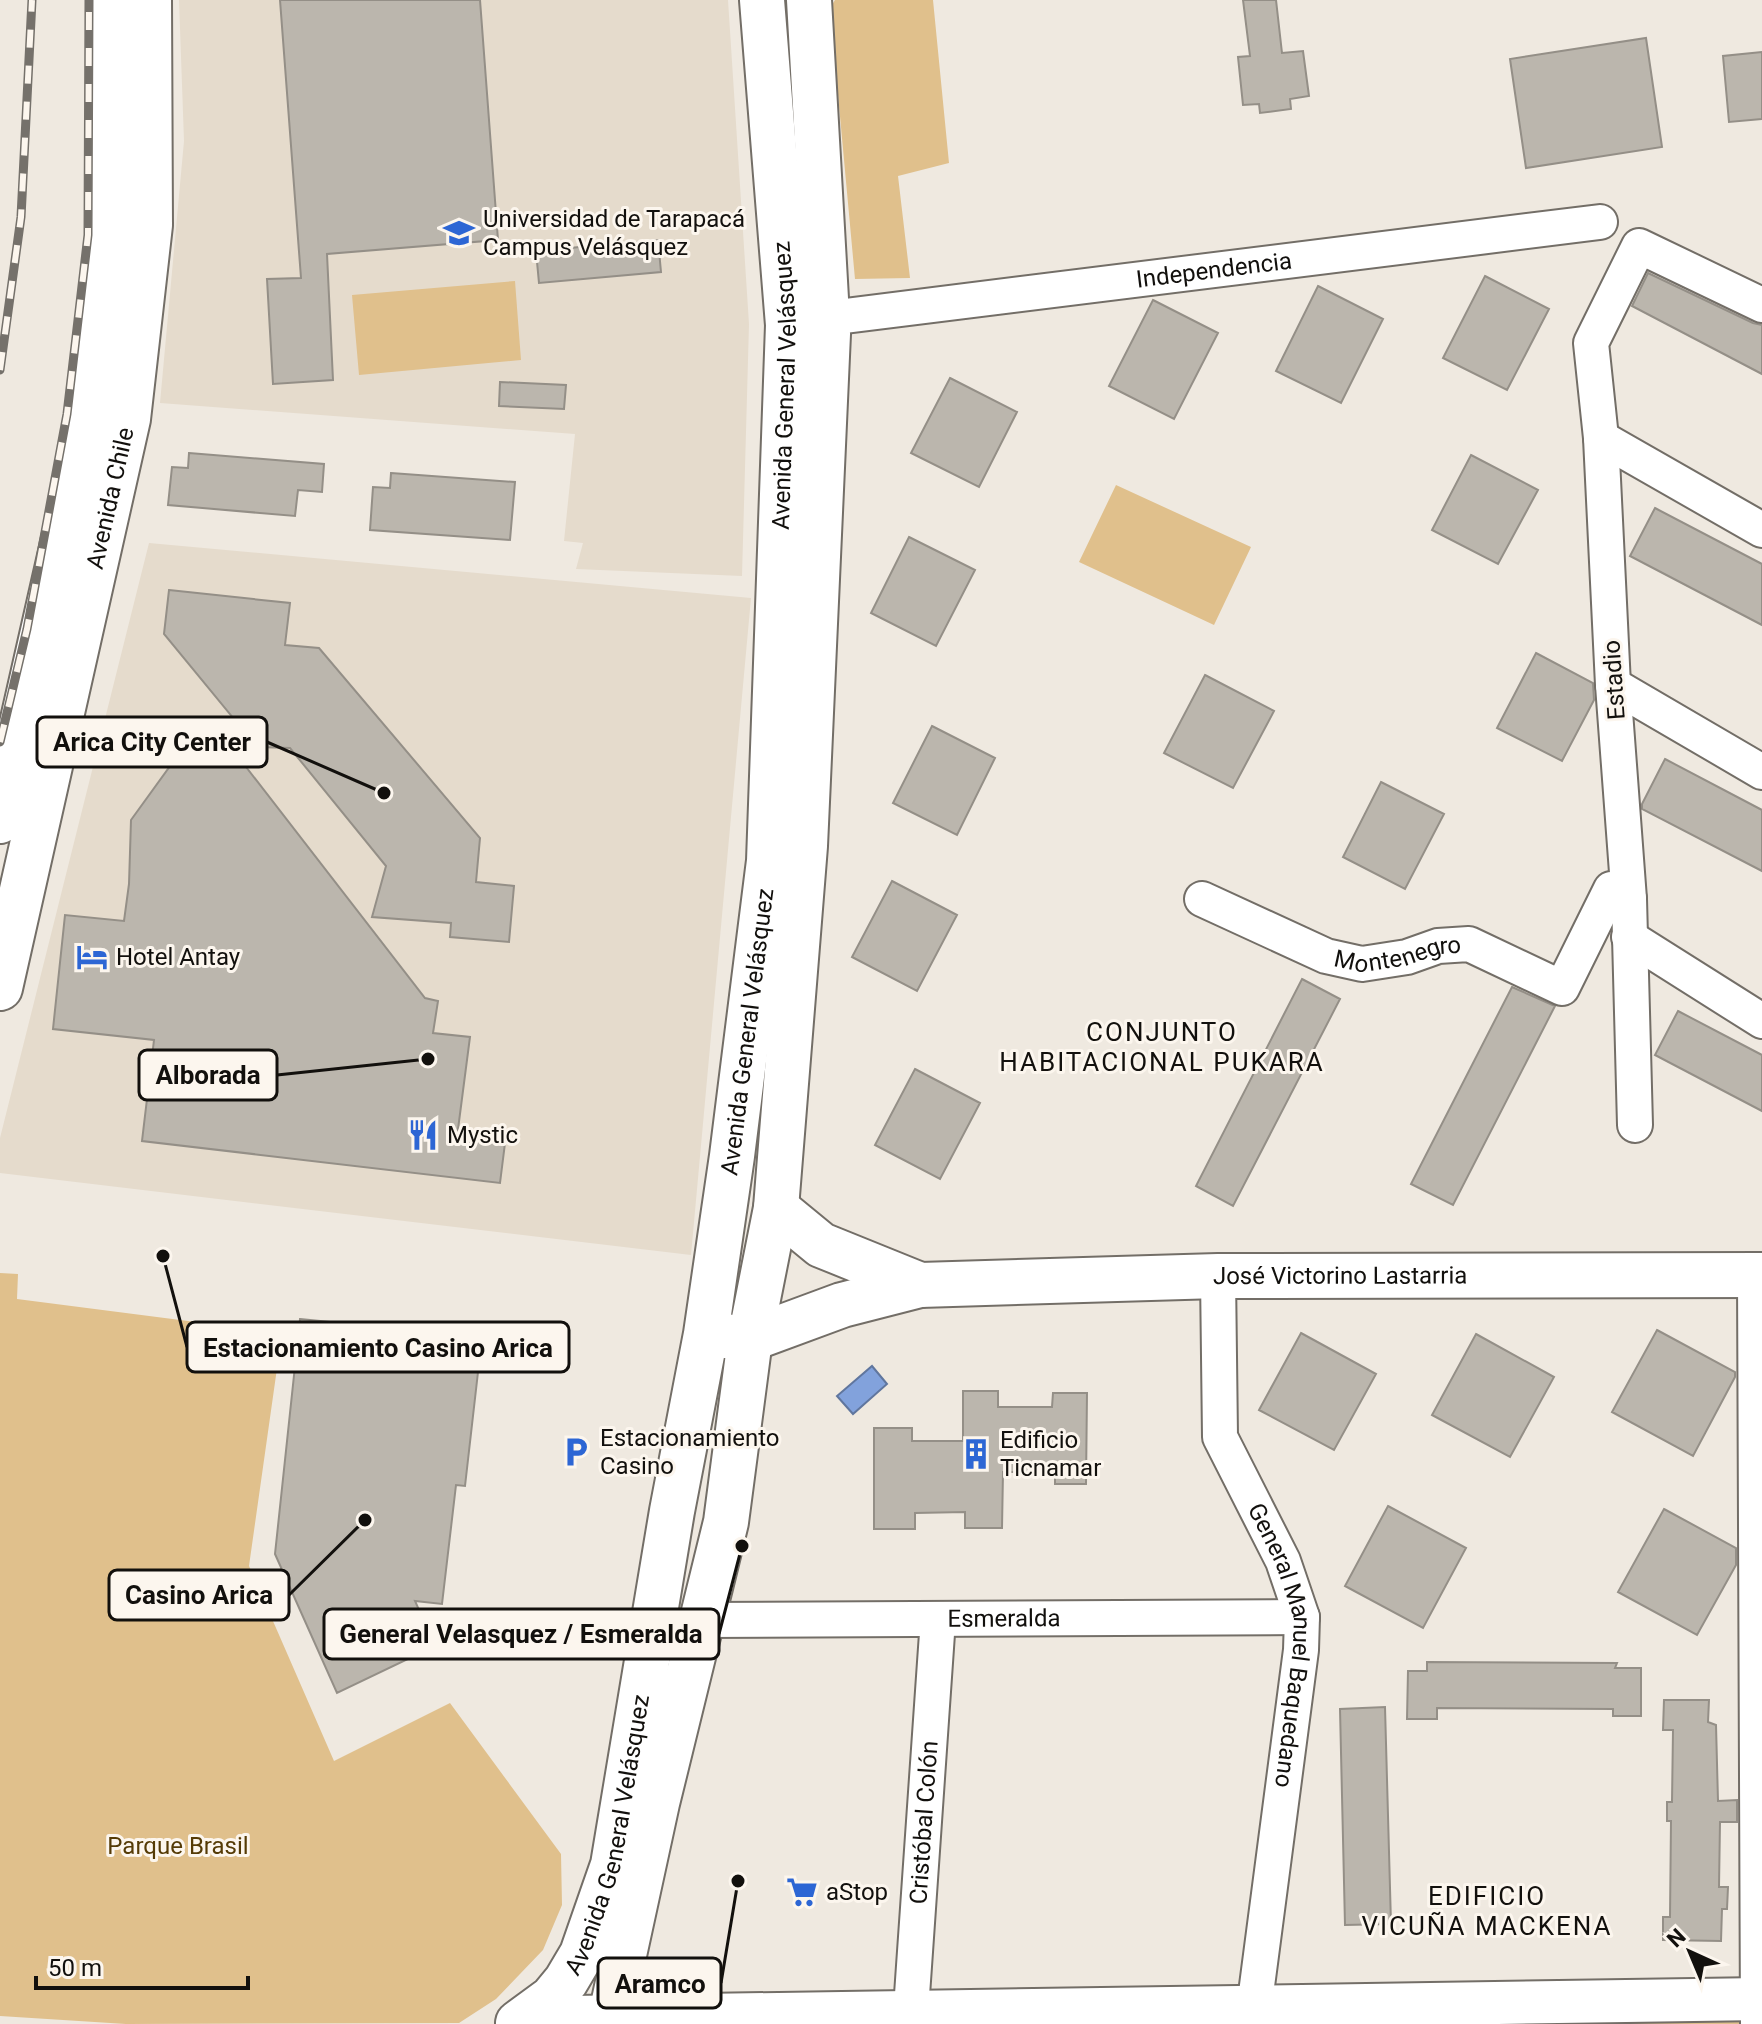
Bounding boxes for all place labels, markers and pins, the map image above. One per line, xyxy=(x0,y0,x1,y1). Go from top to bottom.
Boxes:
place label: Universidad de Tarapacá Campus Velásquez xyxy=(483,205,745,261)
school or university icon: Universidad de Tarapacá Campus Velásquez xyxy=(442,216,476,250)
callout: Arica City Center xyxy=(37,717,267,767)
hotel icon: Hotel Antay xyxy=(75,940,109,974)
place label: Hotel Antay xyxy=(116,943,241,971)
callout: Alborada xyxy=(139,1050,277,1100)
restaurant icon: Mystic xyxy=(406,1118,440,1152)
place label: Mystic xyxy=(447,1121,518,1149)
callout: Estacionamiento Casino Arica xyxy=(187,1322,569,1372)
place label: Estacionamiento Casino xyxy=(600,1424,780,1480)
place label: Edificio Ticnamar xyxy=(1000,1426,1101,1482)
parking icon: Estacionamiento Casino xyxy=(559,1435,593,1469)
building icon: Edificio Ticnamar xyxy=(959,1437,993,1471)
callout: Casino Arica xyxy=(109,1570,289,1620)
callout: General Velasquez / Esmeralda xyxy=(324,1609,719,1659)
supermarket icon: aStop xyxy=(785,1875,819,1909)
place label: aStop xyxy=(826,1878,888,1906)
callout: Aramco xyxy=(598,1958,721,2008)

